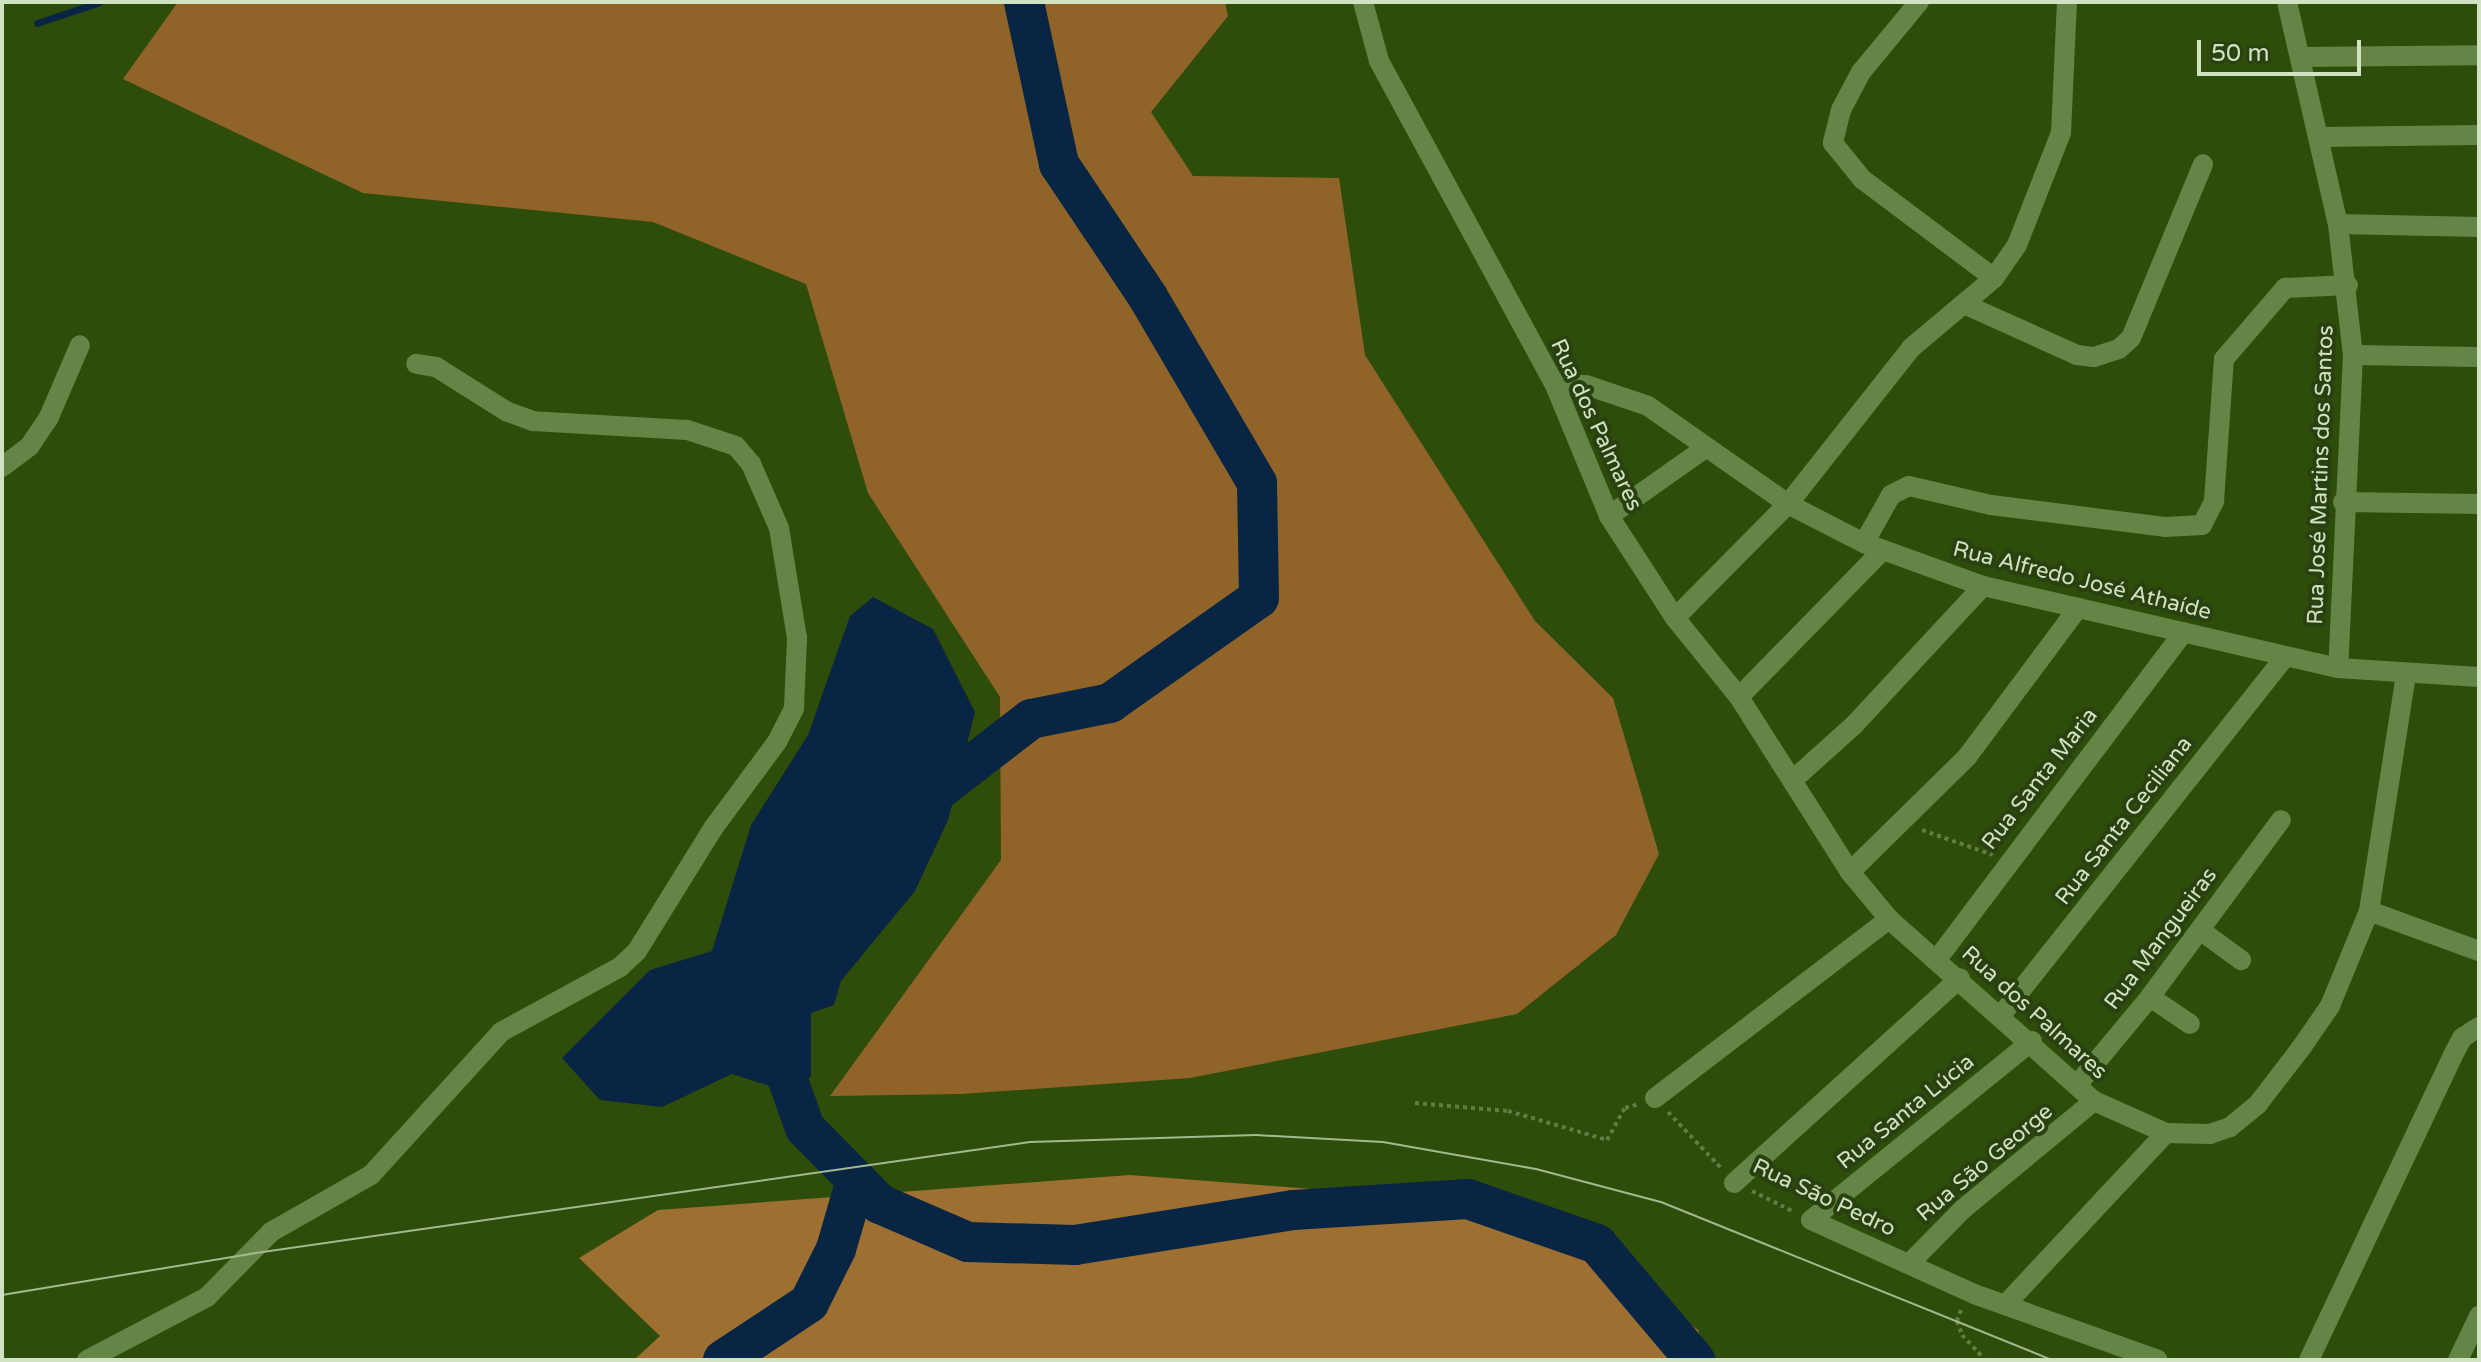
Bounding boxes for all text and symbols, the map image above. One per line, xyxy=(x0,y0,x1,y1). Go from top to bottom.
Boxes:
scale bar xyxy=(2201,24,2365,74)
text: 50 m xyxy=(2211,39,2269,68)
street label: Rua José Martins dos Santos xyxy=(2303,325,2339,625)
street label: Rua dos Palmares xyxy=(1545,335,1647,515)
street label: Rua Alfredo José Athaíde xyxy=(1950,536,2214,626)
street label: Rua Santa Maria xyxy=(1976,703,2104,855)
street label: Rua Santa Ceciliana xyxy=(2050,732,2198,910)
street label: Rua Mangueiras xyxy=(2099,863,2223,1015)
street label: Rua dos Palmares xyxy=(1956,941,2112,1085)
street label: Rua Santa Lúcia xyxy=(1832,1049,1980,1175)
street label: Rua São George xyxy=(1912,1099,2058,1227)
street label: Rua São Pedro xyxy=(1748,1153,1900,1243)

